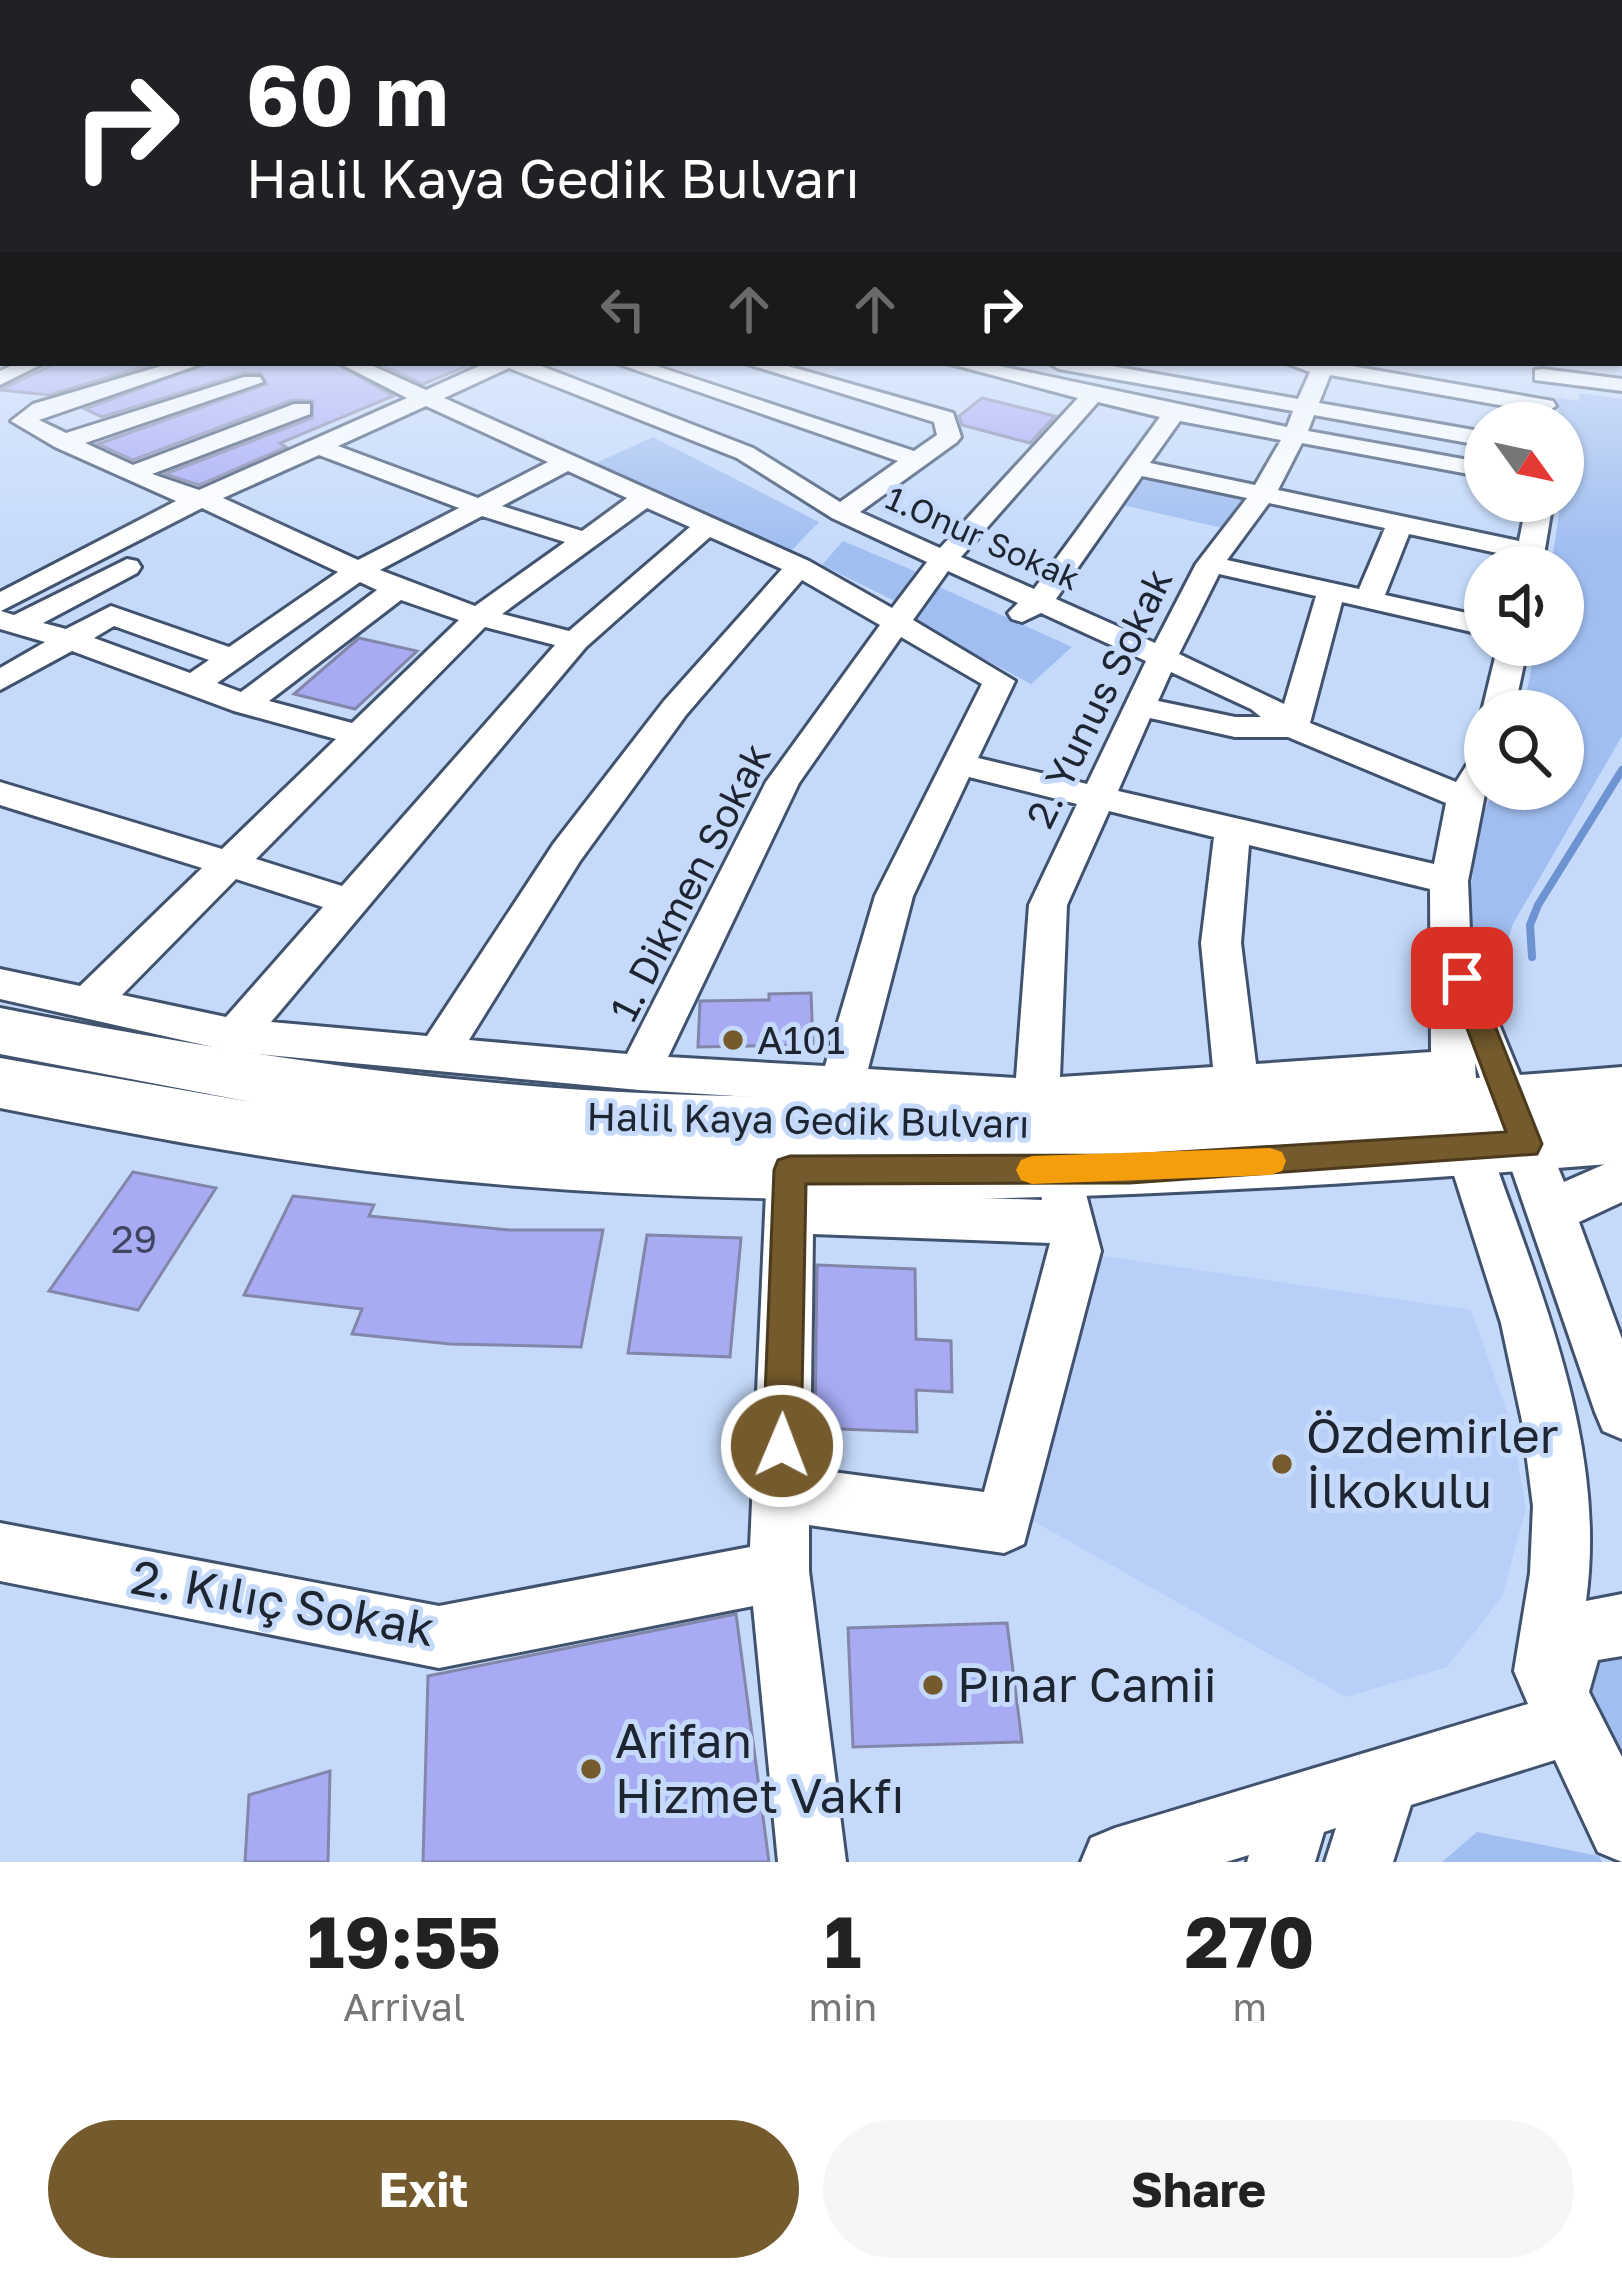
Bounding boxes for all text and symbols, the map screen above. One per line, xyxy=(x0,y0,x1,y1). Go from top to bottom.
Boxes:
text: 60 m xyxy=(246,44,448,144)
icon: right xyxy=(48,48,204,204)
text: Halil Kaya Gedik Bulvarı xyxy=(246,145,860,210)
icon: left xyxy=(590,276,656,342)
icon: ahead xyxy=(716,276,782,342)
icon: ahead xyxy=(842,276,908,342)
icon: right xyxy=(968,276,1034,342)
north arrow xyxy=(1464,402,1584,522)
map controls xyxy=(1464,402,1584,810)
street label: 1.Onur Sokak xyxy=(880,478,1086,598)
button: sound xyxy=(1464,546,1584,666)
street label: 2. Yunus Sokak xyxy=(1016,561,1182,835)
button: search xyxy=(1464,690,1584,810)
street label: 1. Dikmen Sokak xyxy=(599,735,780,1028)
pin xyxy=(1411,927,1513,1029)
icon: arrive xyxy=(1429,945,1495,1011)
place label: A101 xyxy=(757,1016,845,1063)
marker: A101 xyxy=(720,1027,746,1053)
street label: Halil Kaya Gedik Bulvarı xyxy=(586,1092,1030,1147)
house number: 29 xyxy=(111,1215,157,1262)
position arrow xyxy=(719,1383,845,1509)
place label: Özdemirler İlkokulu xyxy=(1306,1406,1558,1519)
marker: Özdemirler İlkokulu xyxy=(1269,1451,1295,1477)
street label: 2. Kılıç Sokak xyxy=(127,1547,439,1657)
place label: Pınar Camii xyxy=(957,1655,1217,1713)
marker: Pınar Camii xyxy=(920,1672,946,1698)
place label: Arifan Hizmet Vakfı xyxy=(615,1711,904,1824)
marker: Arifan Hizmet Vakfı xyxy=(578,1756,604,1782)
text: 19:55 xyxy=(307,1897,501,1984)
text: 1 xyxy=(824,1897,861,1984)
text: 270 xyxy=(1185,1897,1315,1984)
text: Arrival xyxy=(343,1983,465,2030)
text: min xyxy=(808,1983,877,2030)
text: m xyxy=(1232,1983,1267,2030)
button: Exit xyxy=(48,2120,799,2258)
button: Share xyxy=(823,2120,1574,2258)

